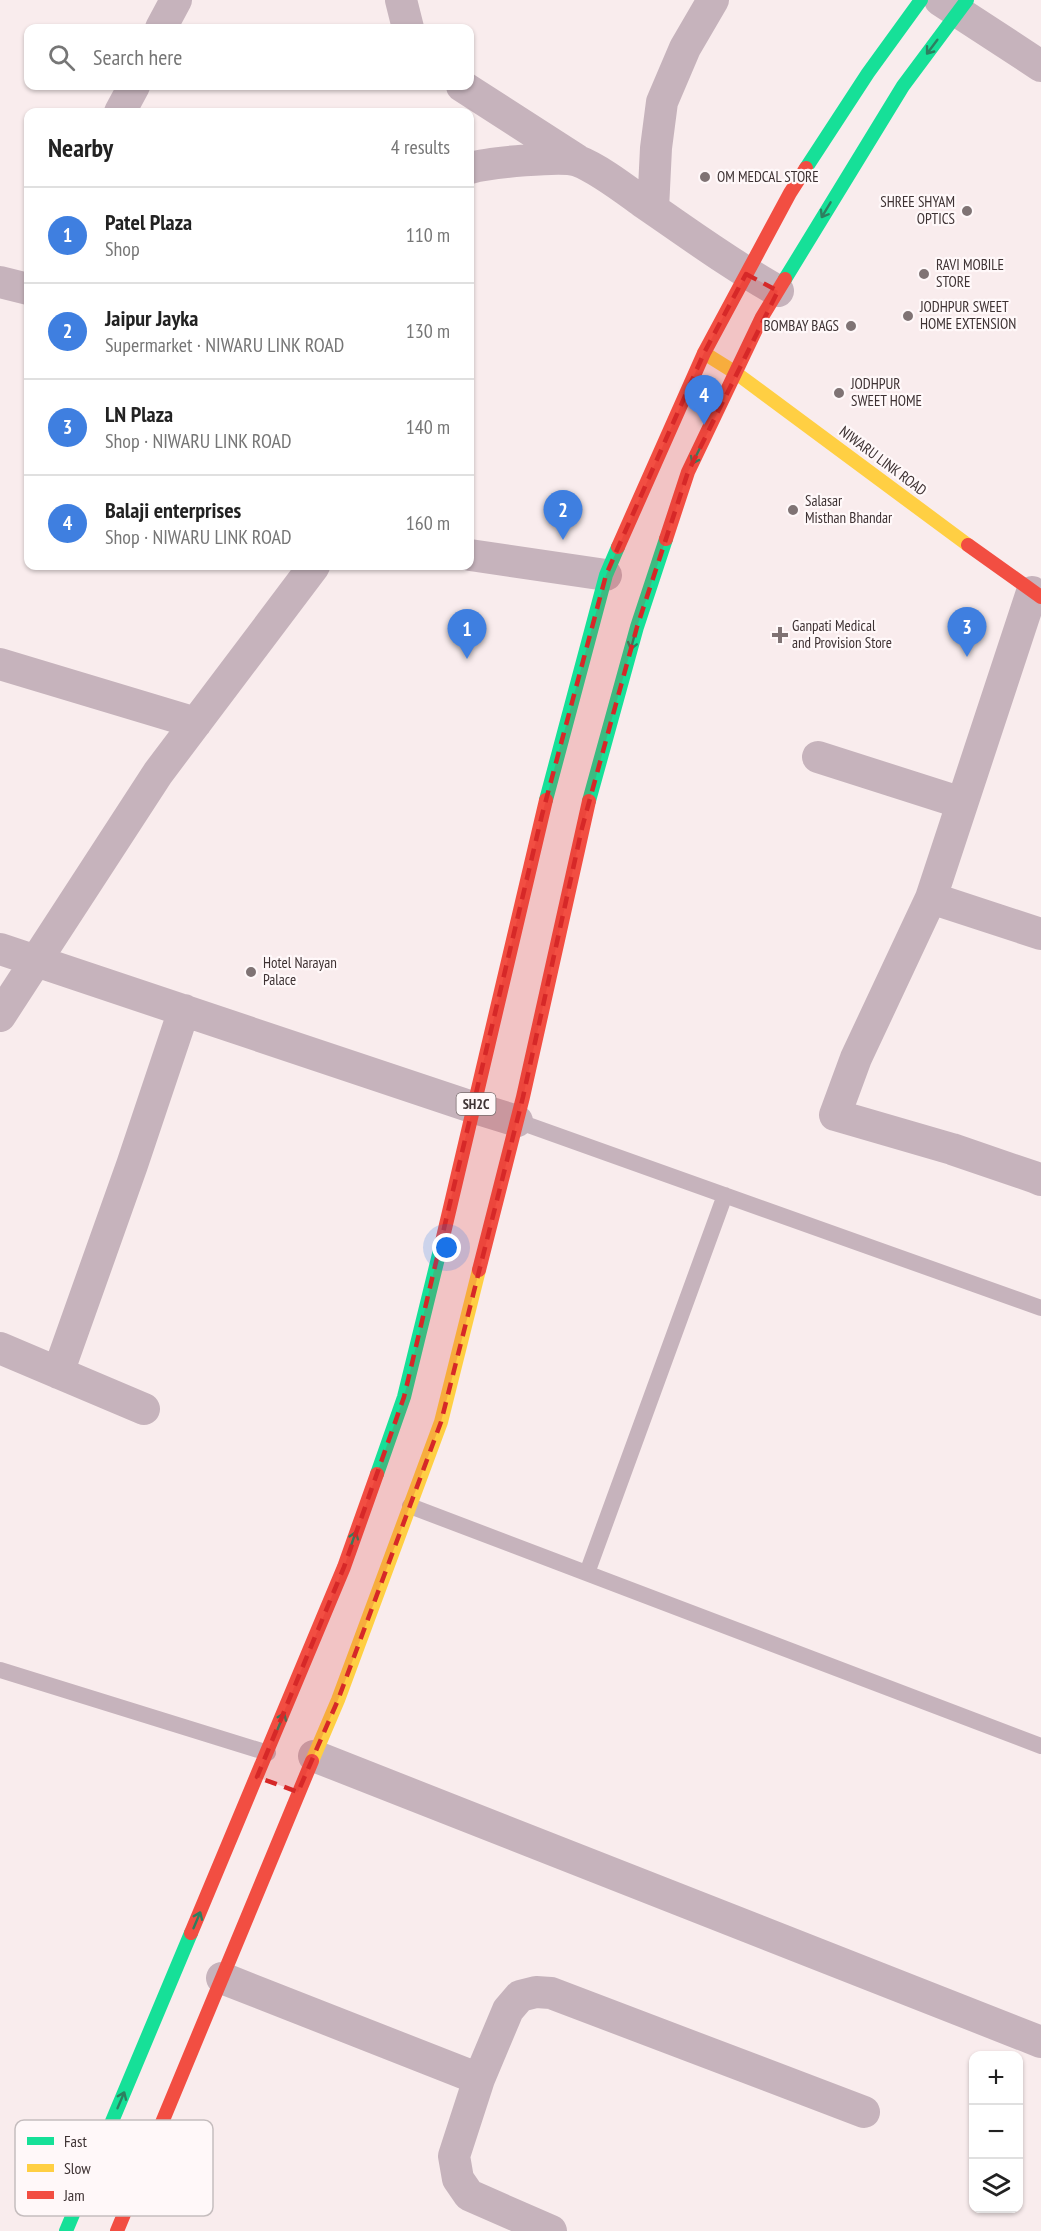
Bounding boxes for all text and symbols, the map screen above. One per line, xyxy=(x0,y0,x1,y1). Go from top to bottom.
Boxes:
search box xyxy=(24,24,474,90)
one-way arrow xyxy=(926,38,939,54)
icon: search xyxy=(45,41,78,74)
text: Search here xyxy=(93,43,182,71)
text: Nearby xyxy=(48,131,113,164)
text: 4 results xyxy=(391,134,450,160)
place label: OM MEDCAL STORE xyxy=(717,167,819,186)
marker: OM MEDCAL STORE xyxy=(698,170,712,184)
place label: SHREE SHYAM OPTICS xyxy=(880,192,955,228)
one-way arrow xyxy=(820,201,832,218)
marker: SHREE SHYAM OPTICS xyxy=(960,204,974,218)
text: Patel Plaza xyxy=(105,208,192,236)
text: 1 xyxy=(63,222,72,248)
text: 110 m xyxy=(406,222,450,248)
text: Shop xyxy=(105,236,140,262)
place label: RAVI MOBILE STORE xyxy=(936,255,1004,291)
marker: RAVI MOBILE STORE xyxy=(917,267,931,281)
place label: JODHPUR SWEET HOME EXTENSION xyxy=(919,297,1016,333)
text: Jaipur Jayka xyxy=(105,304,198,332)
marker: JODHPUR SWEET HOME EXTENSION xyxy=(901,309,915,323)
place label: BOMBAY BAGS xyxy=(764,316,839,335)
text: 2 xyxy=(63,318,72,344)
text: 130 m xyxy=(406,318,450,344)
marker: BOMBAY BAGS xyxy=(844,319,858,333)
text: Supermarket · NIWARU LINK ROAD xyxy=(105,332,344,358)
place label: JODHPUR SWEET HOME xyxy=(850,374,922,410)
pin: 4 xyxy=(684,376,724,425)
marker: JODHPUR SWEET HOME xyxy=(832,386,846,400)
text: LN Plaza xyxy=(105,400,173,428)
text: 3 xyxy=(63,414,72,440)
text: 140 m xyxy=(406,414,450,440)
street label: NIWARU LINK ROAD xyxy=(836,422,931,500)
text: Shop · NIWARU LINK ROAD xyxy=(105,428,291,454)
one-way arrow xyxy=(689,447,701,465)
pin: 2 xyxy=(544,490,582,540)
place label: Salasar Misthan Bhandar xyxy=(805,491,893,527)
text: Balaji enterprises xyxy=(105,496,241,524)
marker: Salasar Misthan Bhandar xyxy=(786,503,800,517)
text: 4 xyxy=(63,510,72,536)
text: 160 m xyxy=(406,510,450,536)
text: Shop · NIWARU LINK ROAD xyxy=(105,524,291,550)
pin: 3 xyxy=(948,608,986,657)
pin: 1 xyxy=(448,610,486,659)
place label: Ganpati Medical and Provision Store xyxy=(792,616,892,652)
marker: Ganpati Medical and Provision Store xyxy=(773,628,787,642)
one-way arrow xyxy=(627,631,638,650)
place label: Hotel Narayan Palace xyxy=(263,953,337,989)
marker: Hotel Narayan Palace xyxy=(244,965,258,979)
road number: SH2C xyxy=(456,1093,496,1115)
your location xyxy=(432,1233,461,1262)
one-way arrow xyxy=(349,1531,360,1550)
one-way arrow xyxy=(276,1712,287,1731)
one-way arrow xyxy=(192,1911,203,1930)
map controls xyxy=(969,2051,1023,2213)
button: + xyxy=(969,2051,1023,2105)
one-way arrow xyxy=(116,2091,127,2109)
button: − xyxy=(969,2105,1023,2159)
legend xyxy=(15,2120,213,2216)
text: Fast xyxy=(64,2131,87,2151)
text: Slow xyxy=(64,2158,91,2178)
button: layers xyxy=(969,2159,1023,2213)
text: Jam xyxy=(63,2185,85,2205)

